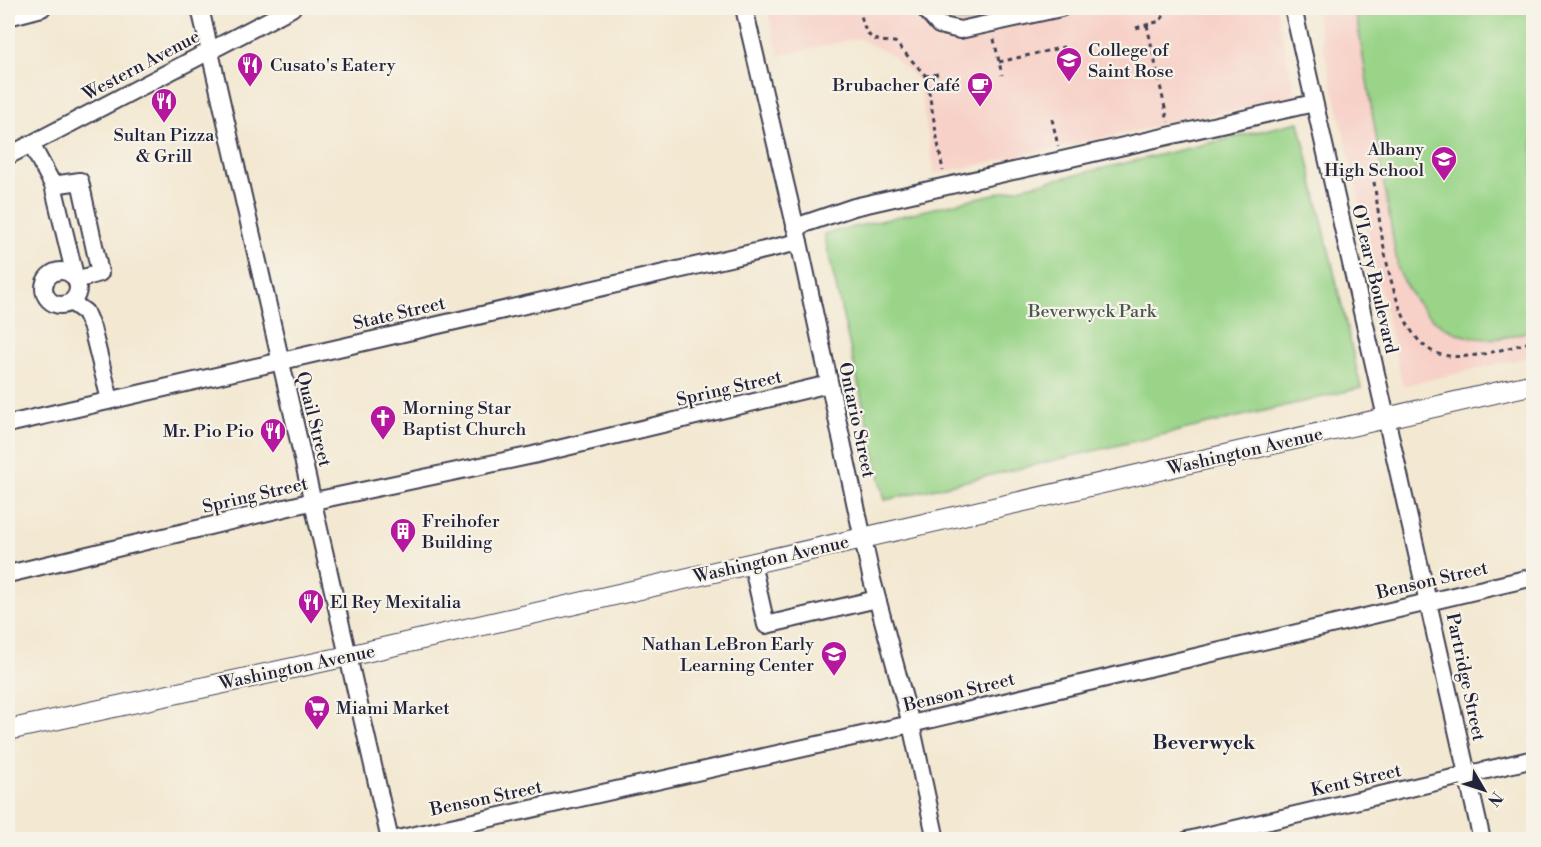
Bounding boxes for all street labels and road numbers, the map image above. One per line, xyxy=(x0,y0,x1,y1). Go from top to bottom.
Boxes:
street label: Western Avenue xyxy=(78,25,204,106)
street label: O'Leary Boulevard xyxy=(1346,202,1403,357)
street label: State Street xyxy=(351,292,448,335)
street label: Ontario Street xyxy=(833,360,880,481)
street label: Spring Street xyxy=(674,365,785,412)
street label: Quail Street xyxy=(291,369,337,470)
street label: Washington Avenue xyxy=(1164,422,1325,481)
street label: Spring Street xyxy=(200,472,311,519)
street label: Washington Avenue xyxy=(690,530,851,589)
street label: Benson Street xyxy=(1373,556,1491,605)
street label: Partridge Street xyxy=(1441,611,1490,744)
street label: Washington Avenue xyxy=(216,640,377,695)
street label: Benson Street xyxy=(900,667,1018,718)
street label: Kent Street xyxy=(1309,759,1404,802)
street label: Benson Street xyxy=(427,775,545,822)

